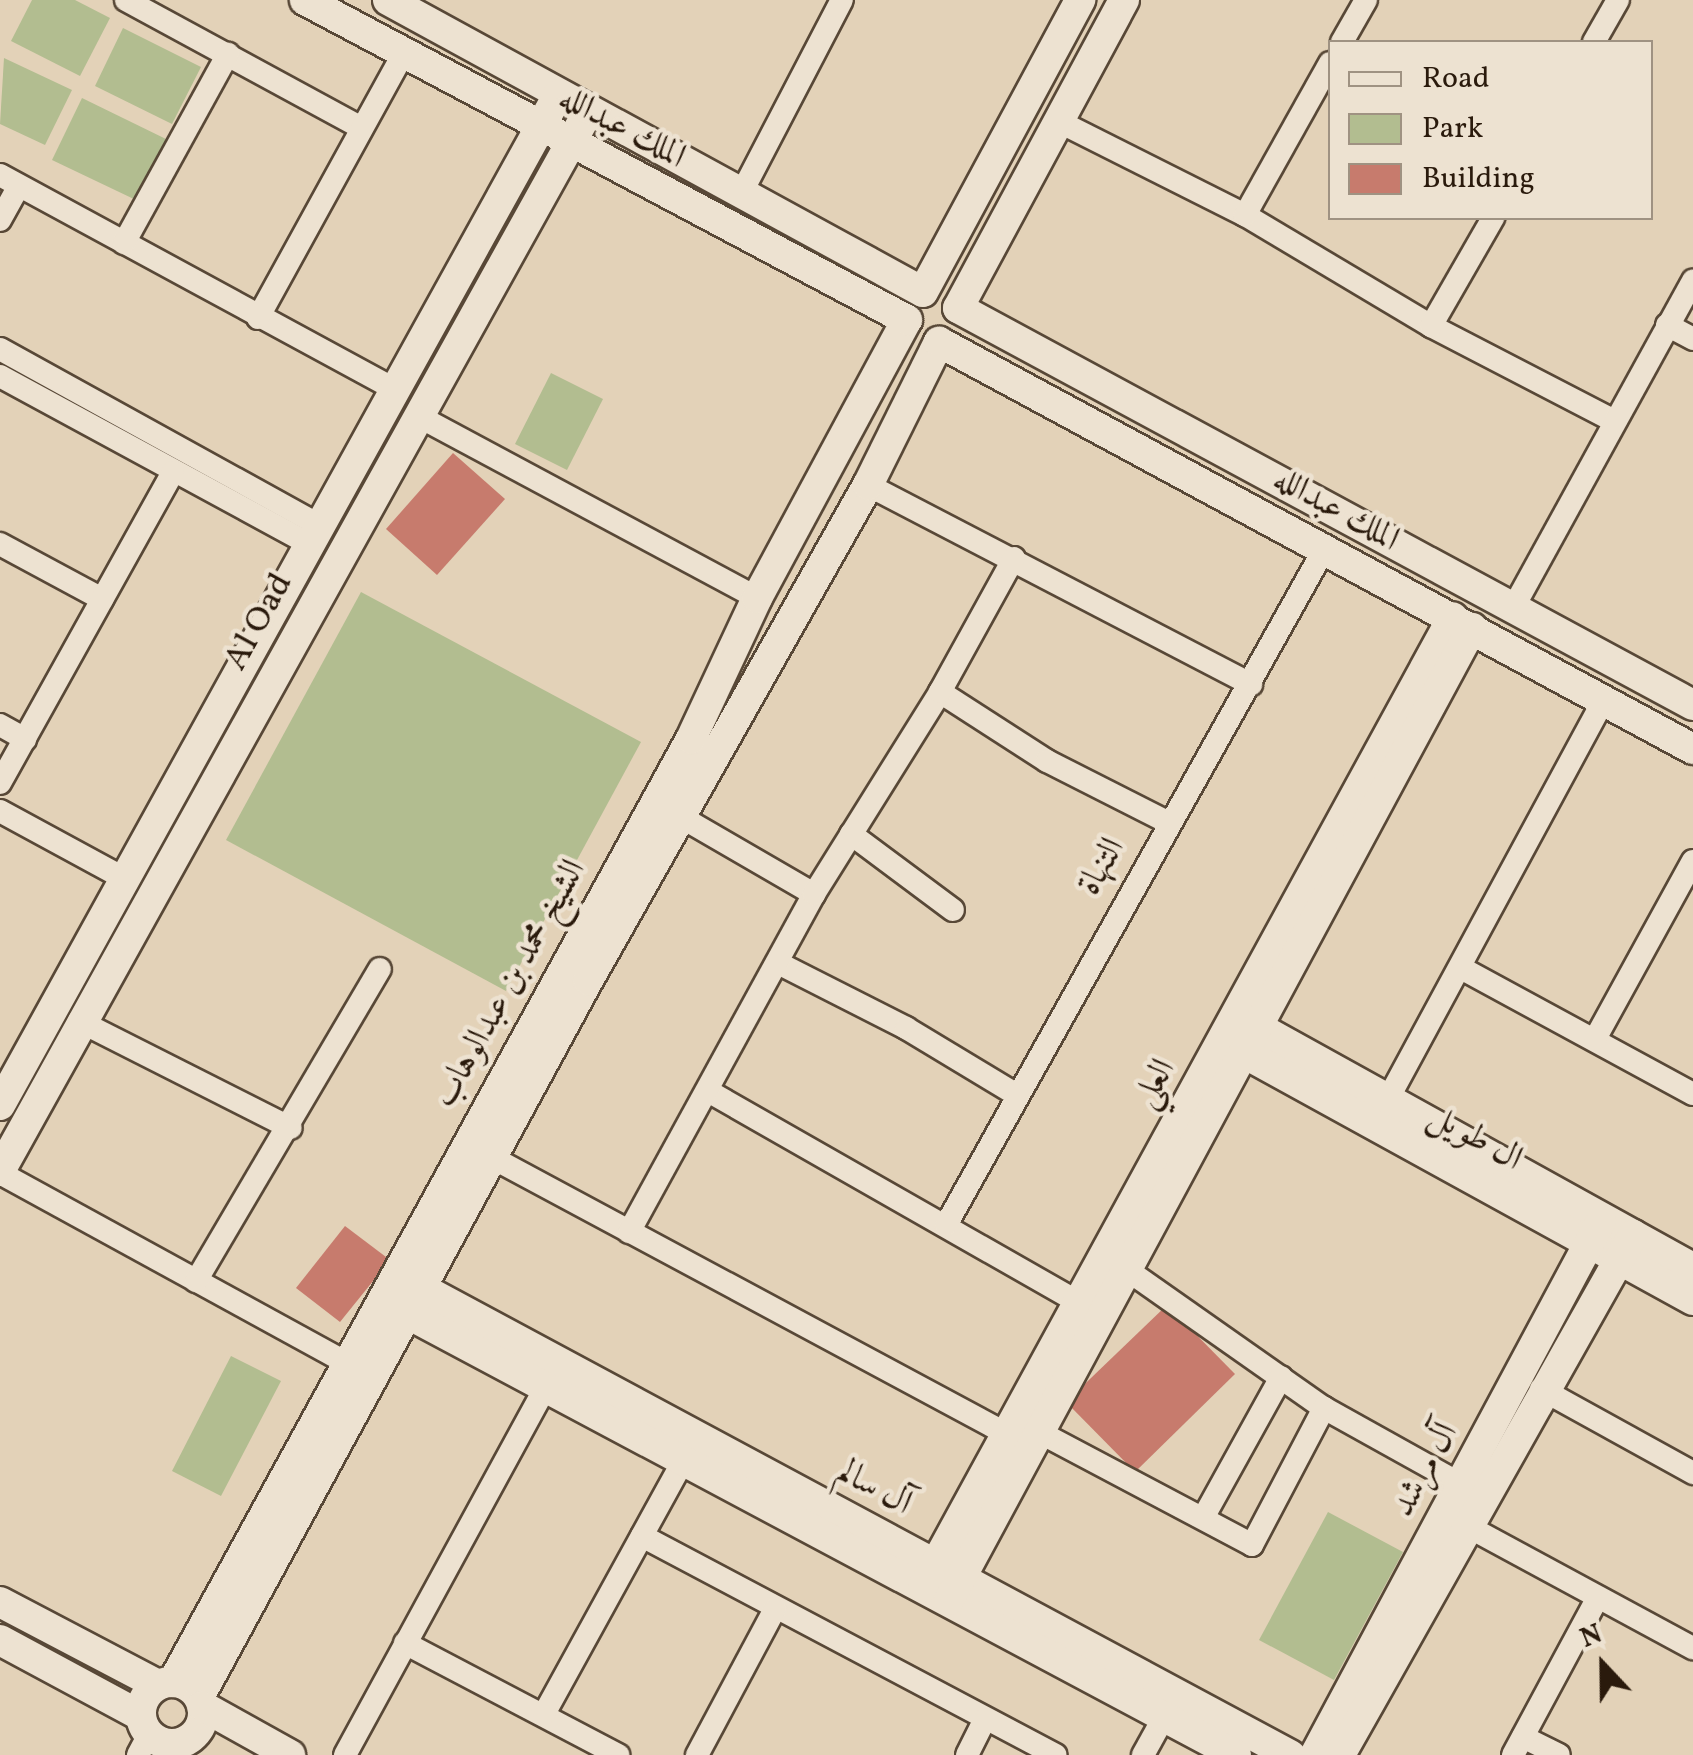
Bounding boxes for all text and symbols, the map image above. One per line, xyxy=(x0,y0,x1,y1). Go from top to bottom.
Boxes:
legend xyxy=(1328,40,1653,220)
text: Road xyxy=(1422,58,1490,100)
street label: الملك عبدالله xyxy=(551,77,693,179)
text: Park xyxy=(1422,108,1483,150)
text: Building xyxy=(1422,158,1535,200)
street label: الملك عبدالله xyxy=(1266,458,1406,562)
street label: Al Oad xyxy=(215,566,303,678)
street label: التنهاة xyxy=(1069,831,1135,903)
street label: الشيخ محمد بن عبدالوهاب xyxy=(424,852,596,1116)
street label: العلي xyxy=(1125,1052,1185,1116)
street label: ال طويل xyxy=(1421,1095,1529,1181)
street label: آل مرشد xyxy=(1382,1416,1468,1524)
street label: آل سالم xyxy=(829,1451,919,1525)
north arrow xyxy=(1553,1615,1653,1715)
text: N xyxy=(1575,1615,1608,1659)

